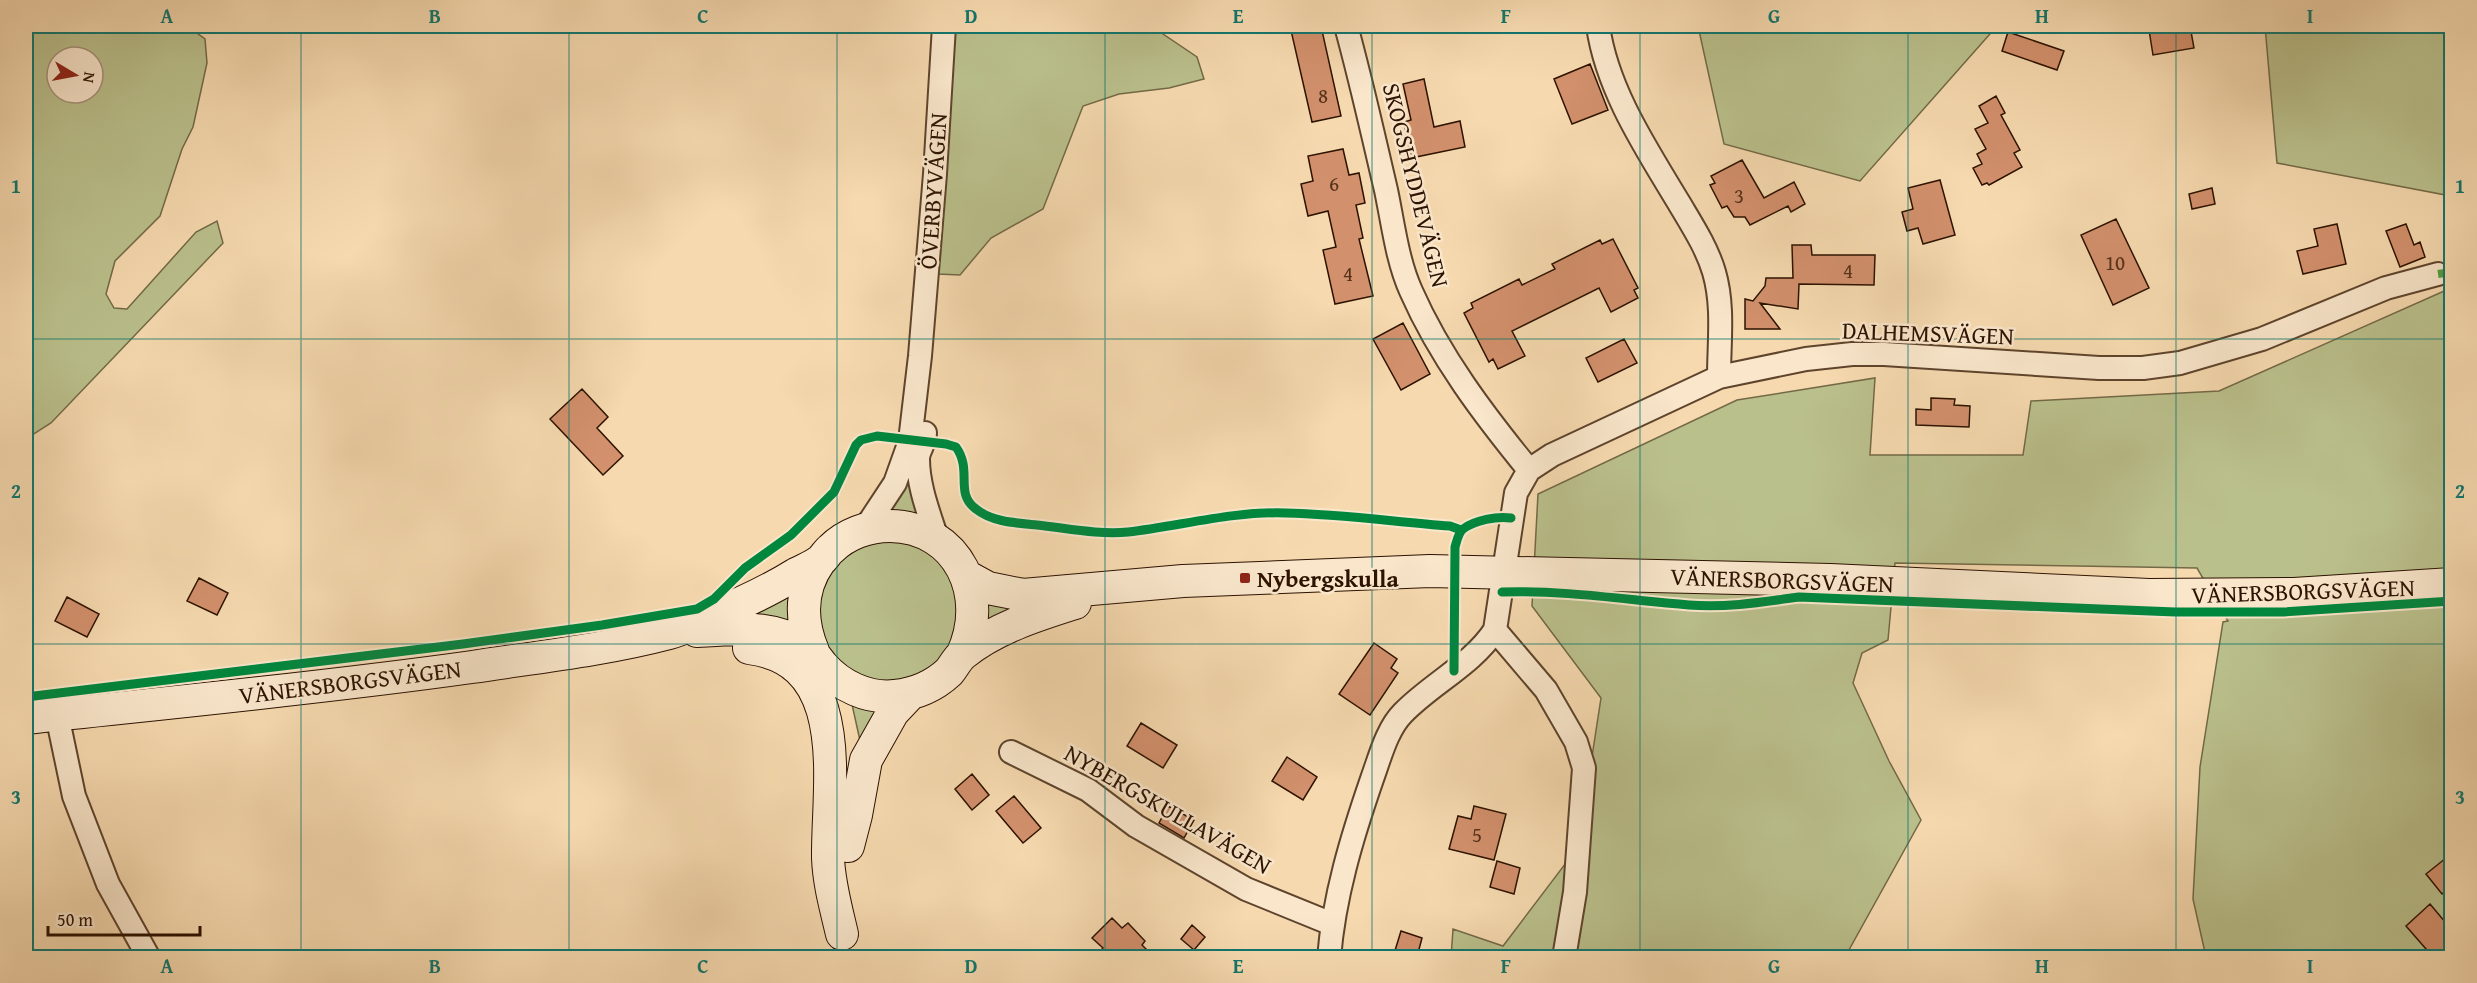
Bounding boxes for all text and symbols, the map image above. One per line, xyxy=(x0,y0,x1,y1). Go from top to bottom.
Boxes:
text: A xyxy=(161,1,174,30)
text: B xyxy=(429,1,441,30)
text: C xyxy=(697,1,709,30)
text: D xyxy=(964,1,978,30)
text: E xyxy=(1233,1,1244,30)
text: F xyxy=(1501,1,1511,30)
text: G xyxy=(1768,1,1780,30)
text: H xyxy=(2035,1,2049,30)
text: I xyxy=(2307,1,2313,30)
north arrow xyxy=(45,45,105,105)
text: N xyxy=(77,70,103,85)
street label: SKOGSHYDDEVÄGEN xyxy=(1374,79,1458,291)
house number: 8 xyxy=(1318,80,1328,111)
street label: ÖVERBYVÄGEN xyxy=(910,111,956,270)
house number: 6 xyxy=(1329,168,1339,199)
text: 1 xyxy=(11,171,21,200)
text: 1 xyxy=(2455,171,2465,200)
house number: 3 xyxy=(1734,180,1744,211)
house number: 10 xyxy=(2105,247,2125,278)
house number: 4 xyxy=(1843,255,1853,286)
house number: 4 xyxy=(1343,258,1353,289)
street label: DALHEMSVÄGEN xyxy=(1842,313,2015,353)
text: 2 xyxy=(11,476,21,505)
text: 2 xyxy=(2455,476,2465,505)
street label: VÄNERSBORGSVÄGEN xyxy=(1670,559,1895,601)
place label: Nybergskulla xyxy=(1257,561,1400,596)
street label: VÄNERSBORGSVÄGEN xyxy=(2191,570,2416,612)
marker: Nybergskulla xyxy=(1238,571,1252,585)
street label: VÄNERSBORGSVÄGEN xyxy=(237,651,463,713)
street label: NYBERGSKULLAVÄGEN xyxy=(1058,735,1278,883)
text: 3 xyxy=(11,782,21,811)
text: 3 xyxy=(2455,782,2465,811)
house number: 5 xyxy=(1472,819,1482,850)
scale bar xyxy=(48,899,200,937)
text: 50 m xyxy=(57,906,93,933)
text: A xyxy=(161,951,174,980)
text: B xyxy=(429,951,441,980)
text: C xyxy=(697,951,709,980)
text: D xyxy=(964,951,978,980)
text: E xyxy=(1233,951,1244,980)
text: F xyxy=(1501,951,1511,980)
text: G xyxy=(1768,951,1780,980)
text: H xyxy=(2035,951,2049,980)
text: I xyxy=(2307,951,2313,980)

